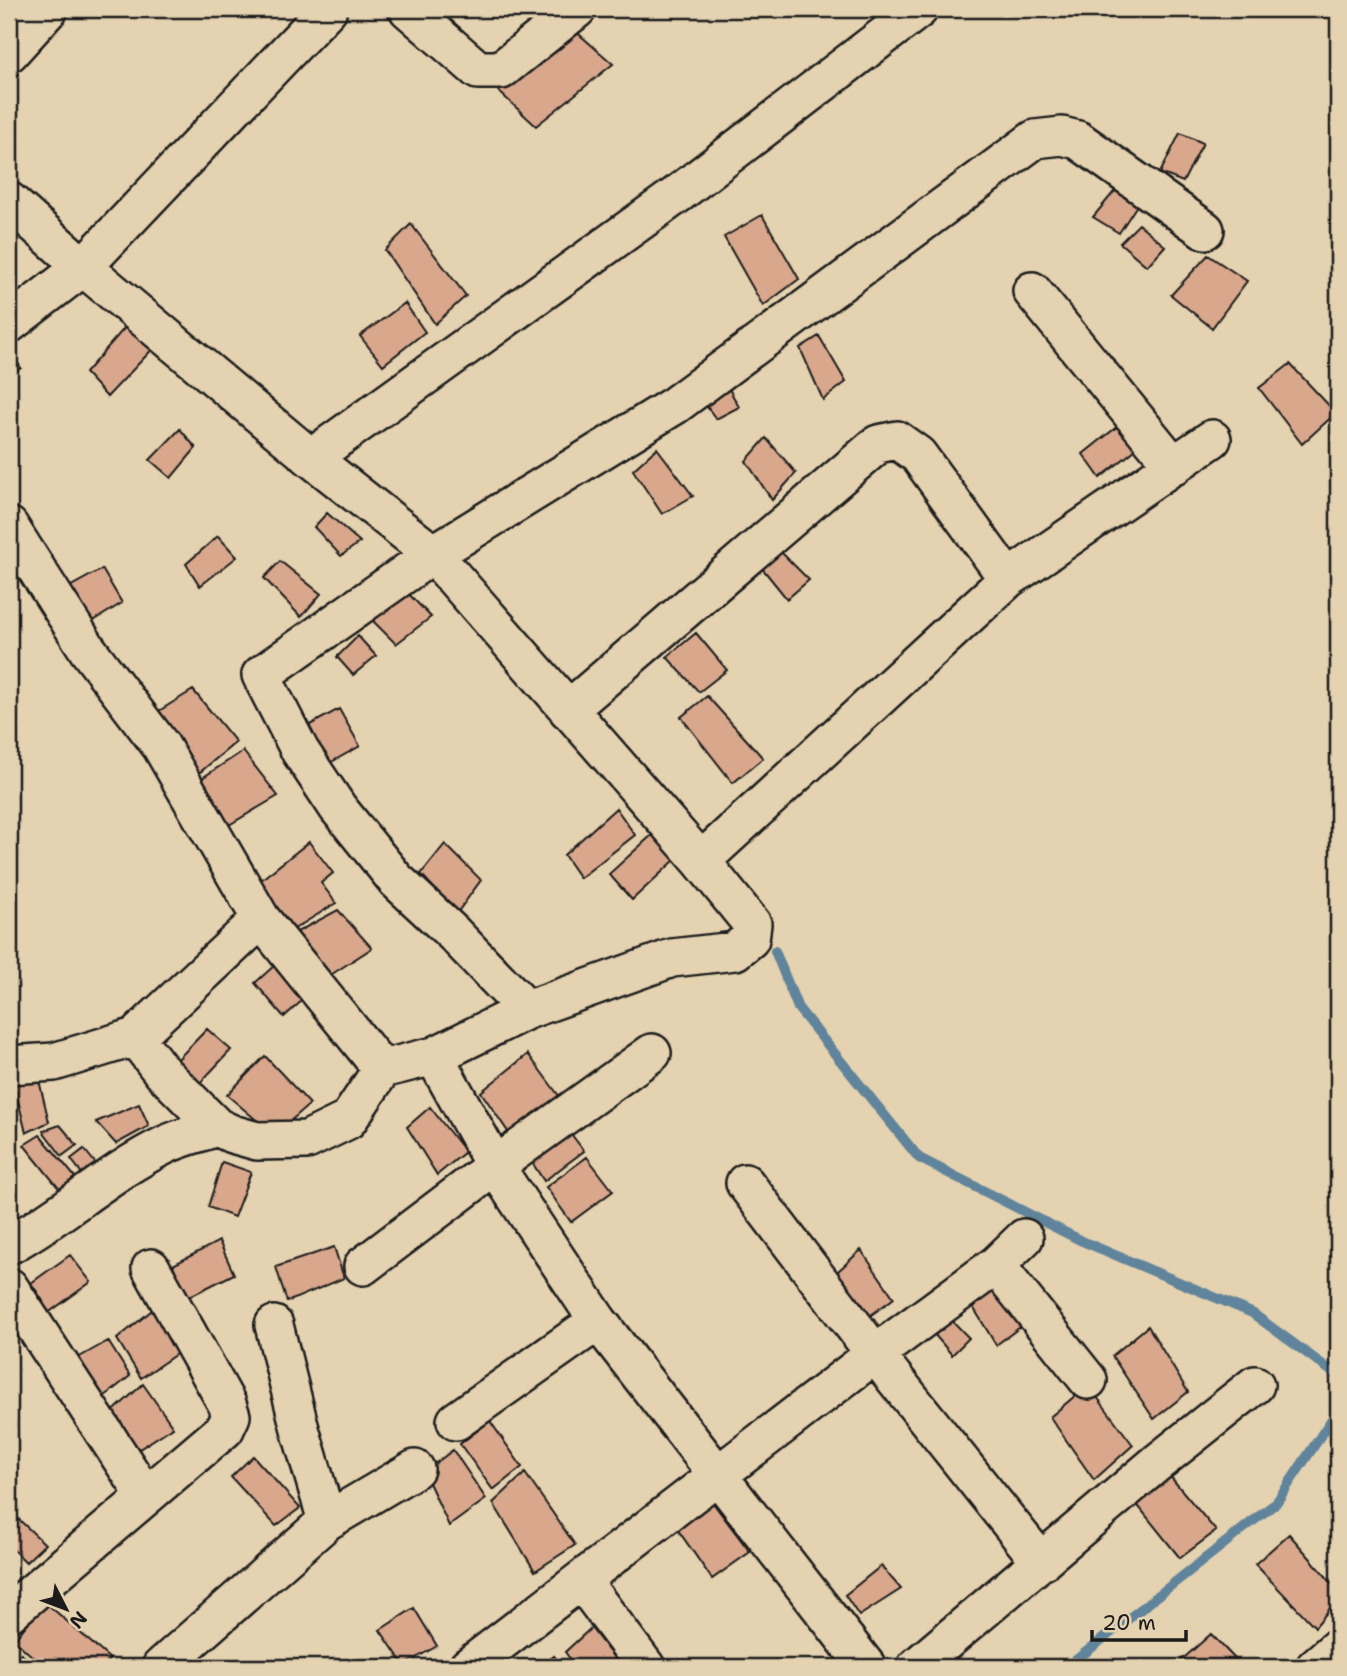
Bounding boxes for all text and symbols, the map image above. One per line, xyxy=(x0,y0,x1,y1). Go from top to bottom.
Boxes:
north arrow xyxy=(32,1574,102,1644)
scale bar xyxy=(1092,1599,1186,1643)
text: N xyxy=(64,1606,93,1634)
text: 20 m xyxy=(1102,1609,1156,1637)

